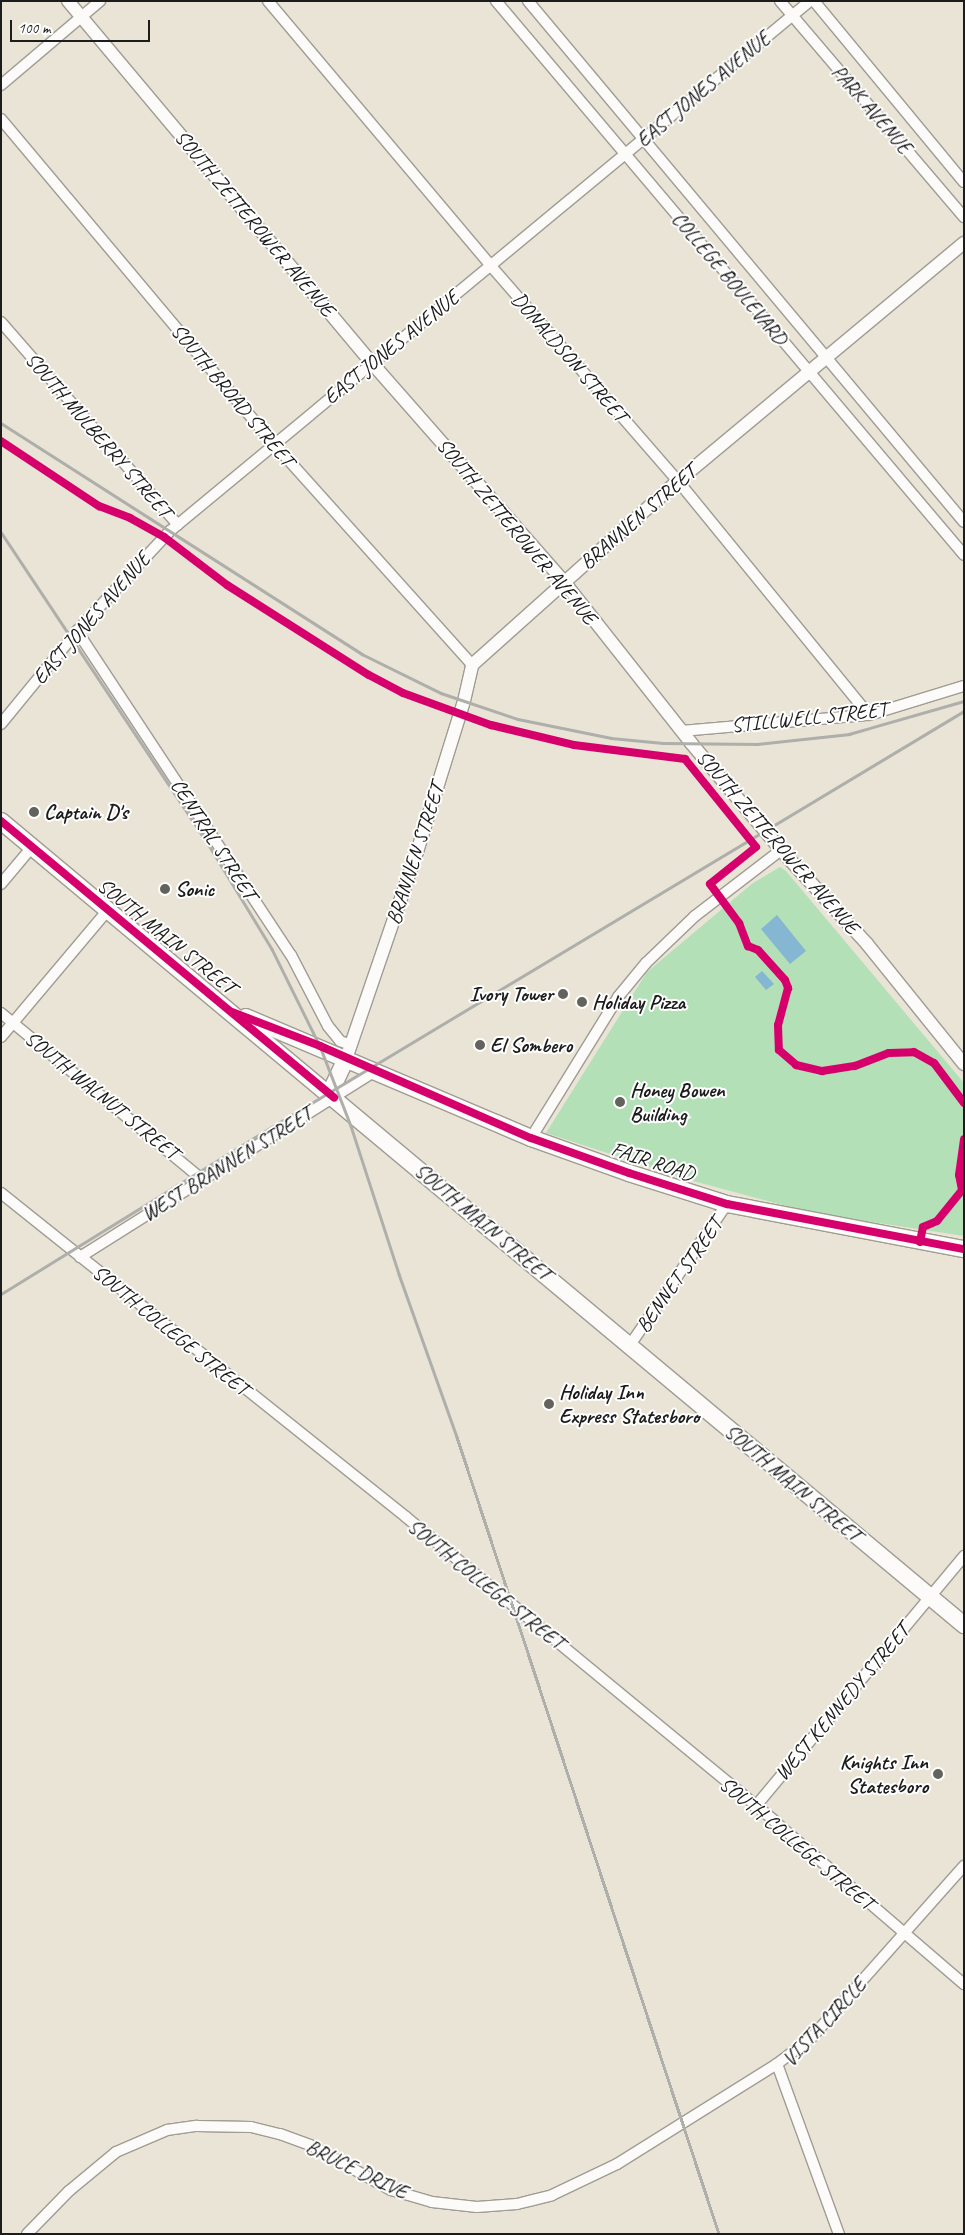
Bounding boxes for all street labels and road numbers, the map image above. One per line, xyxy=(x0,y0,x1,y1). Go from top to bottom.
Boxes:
street label: EAST JONES AVENUE xyxy=(632,26,774,152)
street label: PARK AVENUE xyxy=(827,60,917,158)
street label: SOUTH ZETTEROWER AVENUE xyxy=(169,124,341,322)
street label: COLLEGE BOULEVARD xyxy=(666,206,794,350)
street label: EAST JONES AVENUE xyxy=(319,285,463,409)
street label: DONALDSON STREET xyxy=(507,287,633,427)
street label: SOUTH BROAD STREET xyxy=(166,318,300,472)
street label: SOUTH MULBERRY STREET xyxy=(20,347,178,523)
street label: SOUTH ZETTEROWER AVENUE xyxy=(431,432,603,630)
street label: BRANNEN STREET xyxy=(574,459,702,575)
street label: EAST JONES AVENUE xyxy=(27,547,155,689)
street label: STILLWELL STREET xyxy=(730,696,888,738)
street label: SOUTH ZETTEROWER AVENUE xyxy=(691,745,865,939)
street label: CENTRAL STREET xyxy=(165,774,263,904)
street label: BRANNEN STREET xyxy=(380,780,450,928)
street label: SOUTH MAIN STREET xyxy=(93,872,241,1000)
street label: SOUTH WALNUT STREET xyxy=(20,1025,184,1165)
street label: WEST BRANNEN STREET xyxy=(137,1101,317,1227)
street label: FAIR ROAD xyxy=(608,1136,698,1186)
street label: SOUTH MAIN STREET xyxy=(409,1157,557,1287)
street label: BENNET STREET xyxy=(630,1213,728,1337)
street label: SOUTH COLLEGE STREET xyxy=(88,1259,254,1401)
street label: SOUTH MAIN STREET xyxy=(719,1418,867,1548)
street label: SOUTH COLLEGE STREET xyxy=(403,1513,569,1655)
street label: WEST KENNEDY STREET xyxy=(769,1619,915,1785)
street label: SOUTH COLLEGE STREET xyxy=(715,1771,879,1915)
street label: VISTA CIRCLE xyxy=(777,1973,871,2071)
street label: BRUCE DRIVE xyxy=(302,2134,412,2204)

